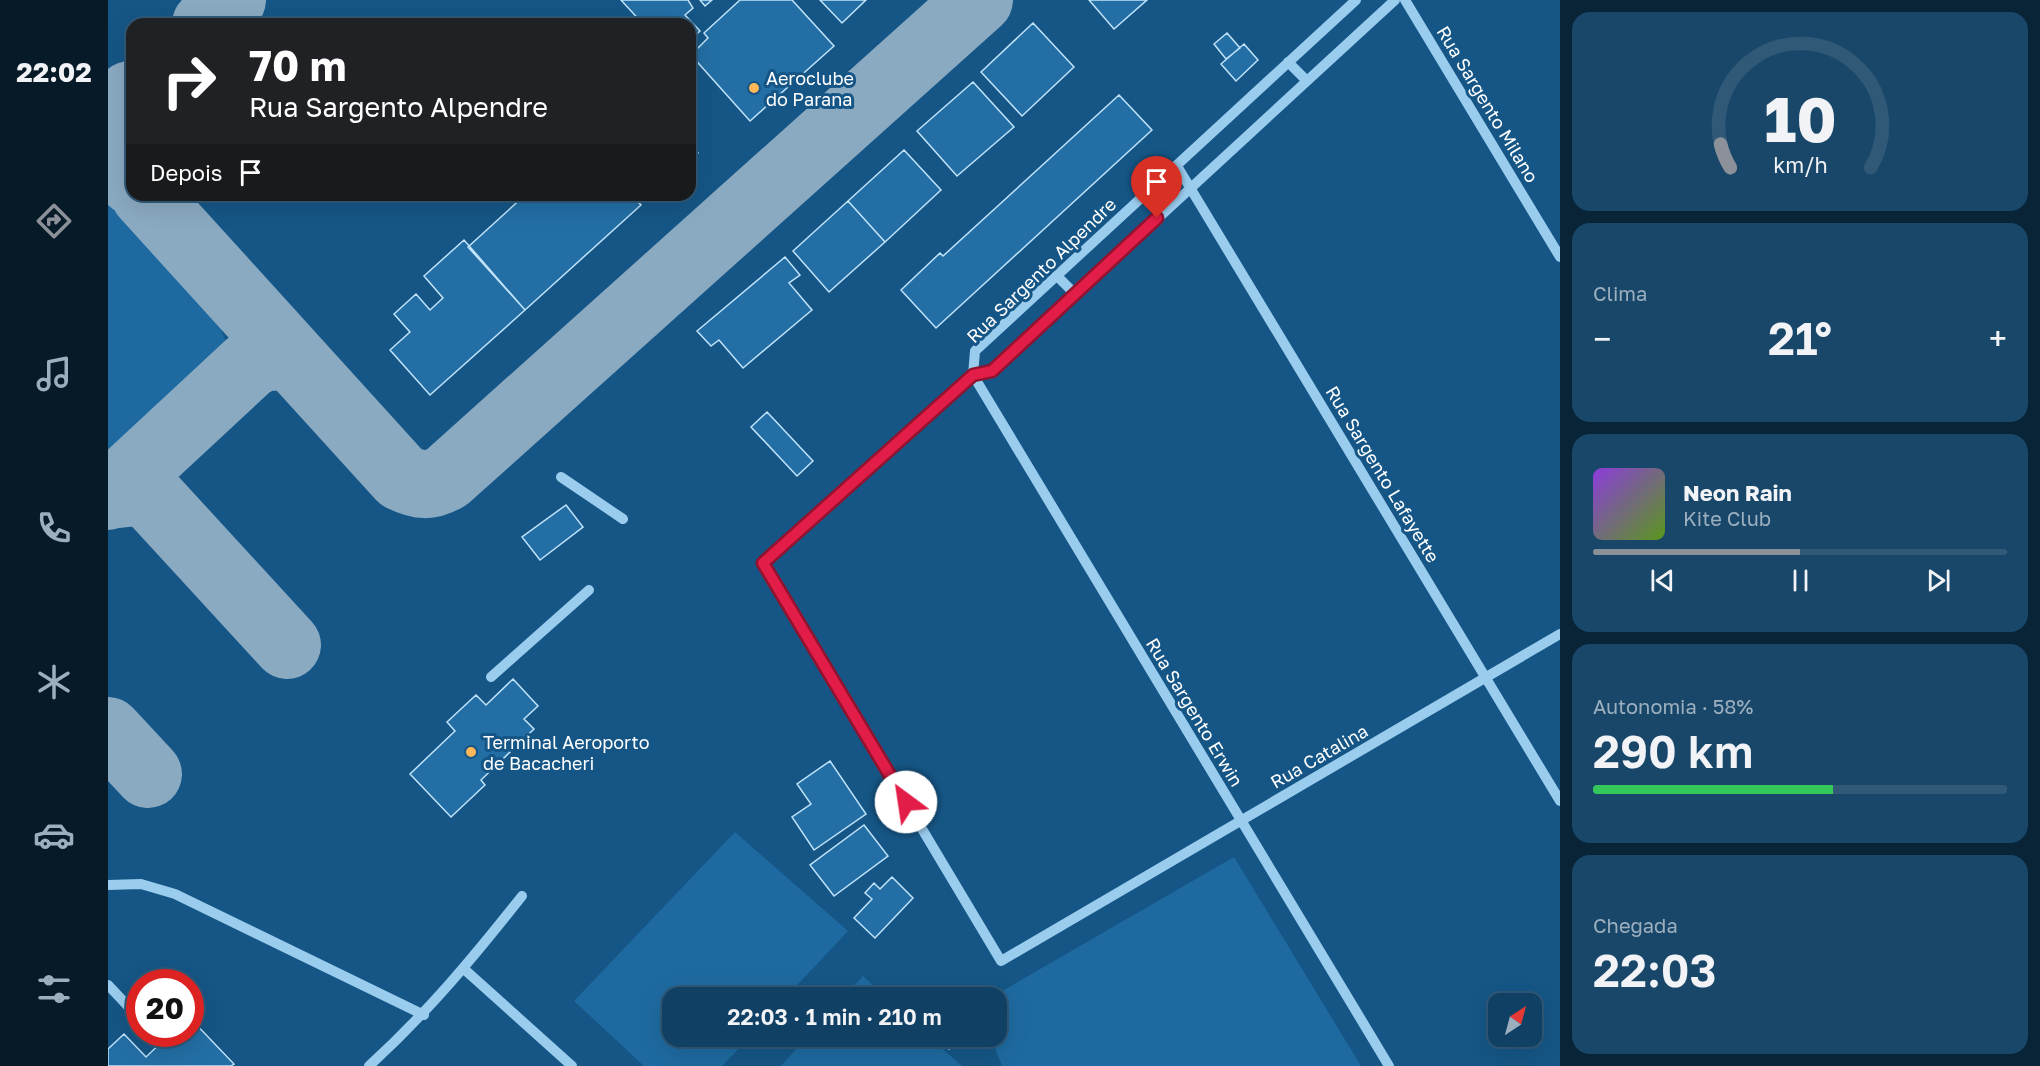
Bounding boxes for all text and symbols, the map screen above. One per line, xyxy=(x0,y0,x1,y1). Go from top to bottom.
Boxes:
street label: Rua Sargento Milano xyxy=(1432,22,1544,186)
text: 70 m xyxy=(249,40,346,90)
icon: right xyxy=(150,42,228,120)
text: 22:02 xyxy=(16,56,92,88)
place label: Aeroclube do Parana xyxy=(766,67,854,110)
marker: Aeroclube do Parana xyxy=(747,81,761,95)
text: 10 xyxy=(1764,82,1836,157)
text: Rua Sargento Alpendre xyxy=(249,91,548,123)
text: km/h xyxy=(1773,153,1827,179)
icon: arrive xyxy=(234,156,267,189)
pin xyxy=(1131,156,1182,218)
text: Depois xyxy=(150,159,222,186)
icon: arrive xyxy=(1140,165,1173,198)
street label: Rua Sargento Alpendre xyxy=(962,193,1120,347)
icon: directions xyxy=(33,200,75,242)
text: Clima xyxy=(1593,281,1647,305)
text: 21° xyxy=(1768,311,1832,365)
text: − xyxy=(1593,319,1611,358)
text: + xyxy=(1989,319,2007,358)
icon: music xyxy=(33,353,75,395)
street label: Rua Sargento Lafayette xyxy=(1321,382,1445,566)
text: Neon Rain xyxy=(1683,479,1792,506)
text: Kite Club xyxy=(1683,506,1771,530)
icon: phone xyxy=(33,507,75,549)
icon: previous xyxy=(1646,564,1679,597)
icon: pause xyxy=(1784,564,1817,597)
icon: next xyxy=(1922,564,1955,597)
street label: Rua Sargento Erwin xyxy=(1142,634,1248,790)
icon: climate xyxy=(33,661,75,703)
text: Autonomia · 58% xyxy=(1593,694,1753,718)
street label: Rua Catalina xyxy=(1266,719,1372,793)
text: 290 km xyxy=(1593,724,1753,778)
place label: Terminal Aeroporto de Bacacheri xyxy=(483,731,649,774)
marker: Terminal Aeroporto de Bacacheri xyxy=(464,745,478,759)
position arrow xyxy=(874,770,938,834)
icon: car xyxy=(33,814,75,856)
text: Chegada xyxy=(1593,913,1678,937)
text: 22:03 xyxy=(1593,943,1717,997)
icon: filters xyxy=(33,968,75,1010)
speed limit sign: 20 xyxy=(126,969,204,1047)
north arrow xyxy=(1488,993,1542,1047)
map controls xyxy=(1488,993,1542,1047)
text: 22:03 · 1 min · 210 m xyxy=(727,1003,942,1030)

